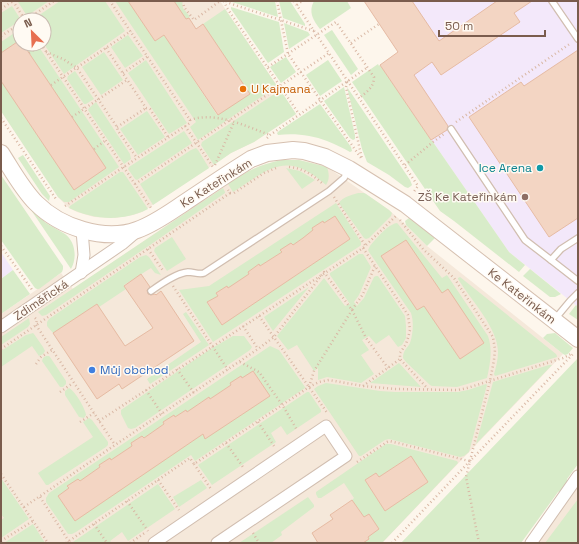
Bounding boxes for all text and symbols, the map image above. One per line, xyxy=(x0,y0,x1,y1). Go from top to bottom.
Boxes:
north arrow xyxy=(12,12,52,52)
scale bar xyxy=(439,12,545,38)
text: N xyxy=(22,15,34,31)
text: 50 m xyxy=(445,18,473,34)
place label: U Kajmana xyxy=(251,81,311,97)
marker: U Kajmana xyxy=(238,84,248,94)
street label: Ke Kateřinkám xyxy=(177,155,255,211)
place label: Ice Arena xyxy=(479,160,532,176)
marker: Ice Arena xyxy=(535,163,545,173)
place label: ZŠ Ke Kateřinkám xyxy=(418,189,517,205)
marker: ZŠ Ke Kateřinkám xyxy=(520,192,530,202)
street label: Ke Kateřinkám xyxy=(485,264,559,328)
street label: Zdiměřická xyxy=(11,276,72,324)
place label: Můj obchod xyxy=(100,362,169,378)
marker: Můj obchod xyxy=(87,365,97,375)

